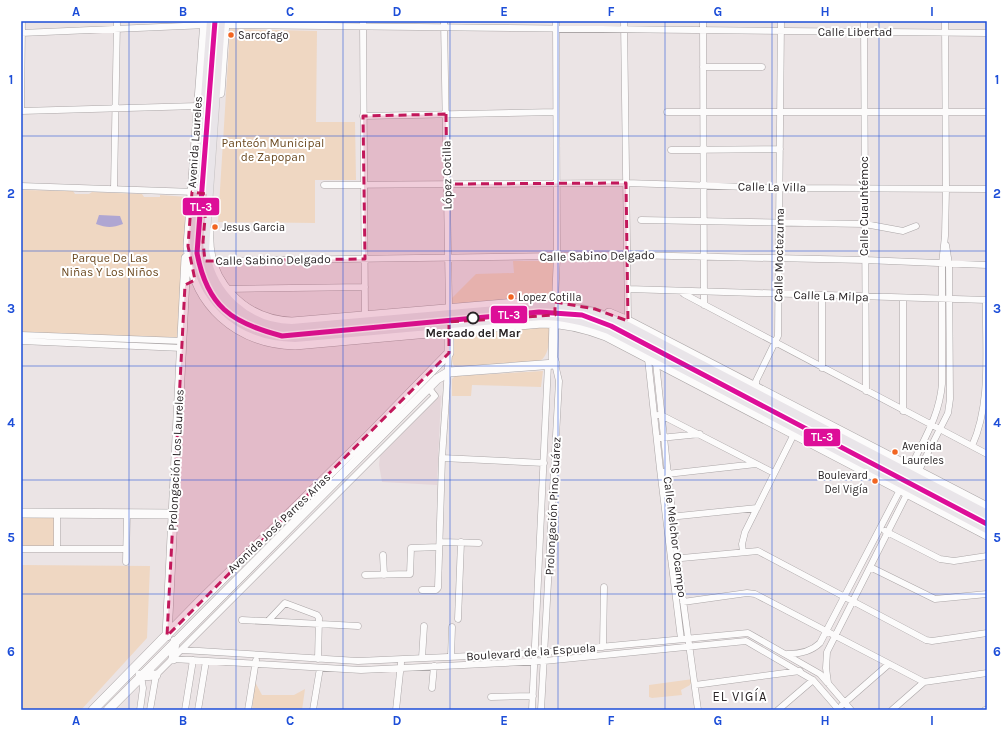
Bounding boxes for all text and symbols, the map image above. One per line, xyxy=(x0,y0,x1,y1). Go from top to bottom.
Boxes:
text: A xyxy=(72,4,80,19)
text: B xyxy=(179,4,187,19)
text: C xyxy=(286,4,294,19)
text: D xyxy=(393,4,402,19)
text: E xyxy=(500,4,508,19)
text: F xyxy=(607,4,615,19)
text: G xyxy=(714,4,722,19)
text: H xyxy=(820,4,830,19)
text: I xyxy=(930,4,934,19)
street label: Calle Libertad xyxy=(818,25,892,39)
place label: Sarcofago xyxy=(238,29,288,42)
marker: Sarcofago xyxy=(226,30,236,40)
text: 1 xyxy=(9,72,13,87)
text: 1 xyxy=(995,72,999,87)
street label: Avenida Laureles xyxy=(185,96,205,188)
park label: Panteón Municipal de Zapopan xyxy=(222,136,324,164)
street label: López Cotilla xyxy=(439,140,455,210)
street label: Calle Cuauhtémoc xyxy=(857,156,871,256)
street label: Calle La Villa xyxy=(738,179,806,195)
text: 2 xyxy=(7,186,15,201)
text: 2 xyxy=(993,186,1001,201)
line badge: TL-3 xyxy=(182,197,220,216)
text: TL-3 xyxy=(190,201,212,214)
street label: Calle Moctezuma xyxy=(771,208,787,302)
place label: Jesus Garcia xyxy=(222,221,285,234)
marker: Jesus Garcia xyxy=(210,222,220,232)
street label: Calle Sabino Delgado xyxy=(539,248,655,264)
park label: Parque De Las Niñas Y Los Niños xyxy=(61,251,159,279)
street label: Calle Sabino Delgado xyxy=(215,252,331,268)
street label: Calle La Milpa xyxy=(793,288,869,304)
place label: Lopez Cotilla xyxy=(518,291,581,304)
marker: Lopez Cotilla xyxy=(506,292,516,302)
text: 3 xyxy=(7,301,15,316)
text: 3 xyxy=(993,301,1001,316)
line badge: TL-3 xyxy=(490,305,528,324)
text: TL-3 xyxy=(498,309,520,322)
marker: Mercado del Mar xyxy=(466,311,480,325)
place label: Mercado del Mar xyxy=(426,326,521,340)
street label: Prolongación Los Laureles xyxy=(165,389,187,531)
text: 4 xyxy=(7,415,15,430)
text: 4 xyxy=(993,415,1001,430)
line badge: TL-3 xyxy=(803,428,841,447)
text: TL-3 xyxy=(811,431,833,444)
street label: Prolongación Pino Suárez xyxy=(542,436,564,576)
place label: Avenida Laureles xyxy=(902,440,944,467)
marker: Avenida Laureles xyxy=(890,447,900,457)
place label: Boulevard Del Vigía xyxy=(818,469,868,496)
street label: Avenida José Parres Arias xyxy=(225,470,333,576)
street label: Calle Melchor Ocampo xyxy=(661,476,689,598)
marker: Boulevard Del Vigía xyxy=(870,476,880,486)
text: 5 xyxy=(7,530,15,545)
text: 5 xyxy=(993,530,1001,545)
street label: Boulevard de la Espuela xyxy=(466,640,596,664)
text: 6 xyxy=(7,644,15,659)
text: 6 xyxy=(993,644,1001,659)
district label: EL VIGÍA xyxy=(713,687,767,704)
text: A xyxy=(72,713,80,728)
text: B xyxy=(179,713,187,728)
text: C xyxy=(286,713,294,728)
text: D xyxy=(393,713,402,728)
text: E xyxy=(500,713,508,728)
text: F xyxy=(607,713,615,728)
text: G xyxy=(714,713,722,728)
text: H xyxy=(820,713,830,728)
text: I xyxy=(930,713,934,728)

